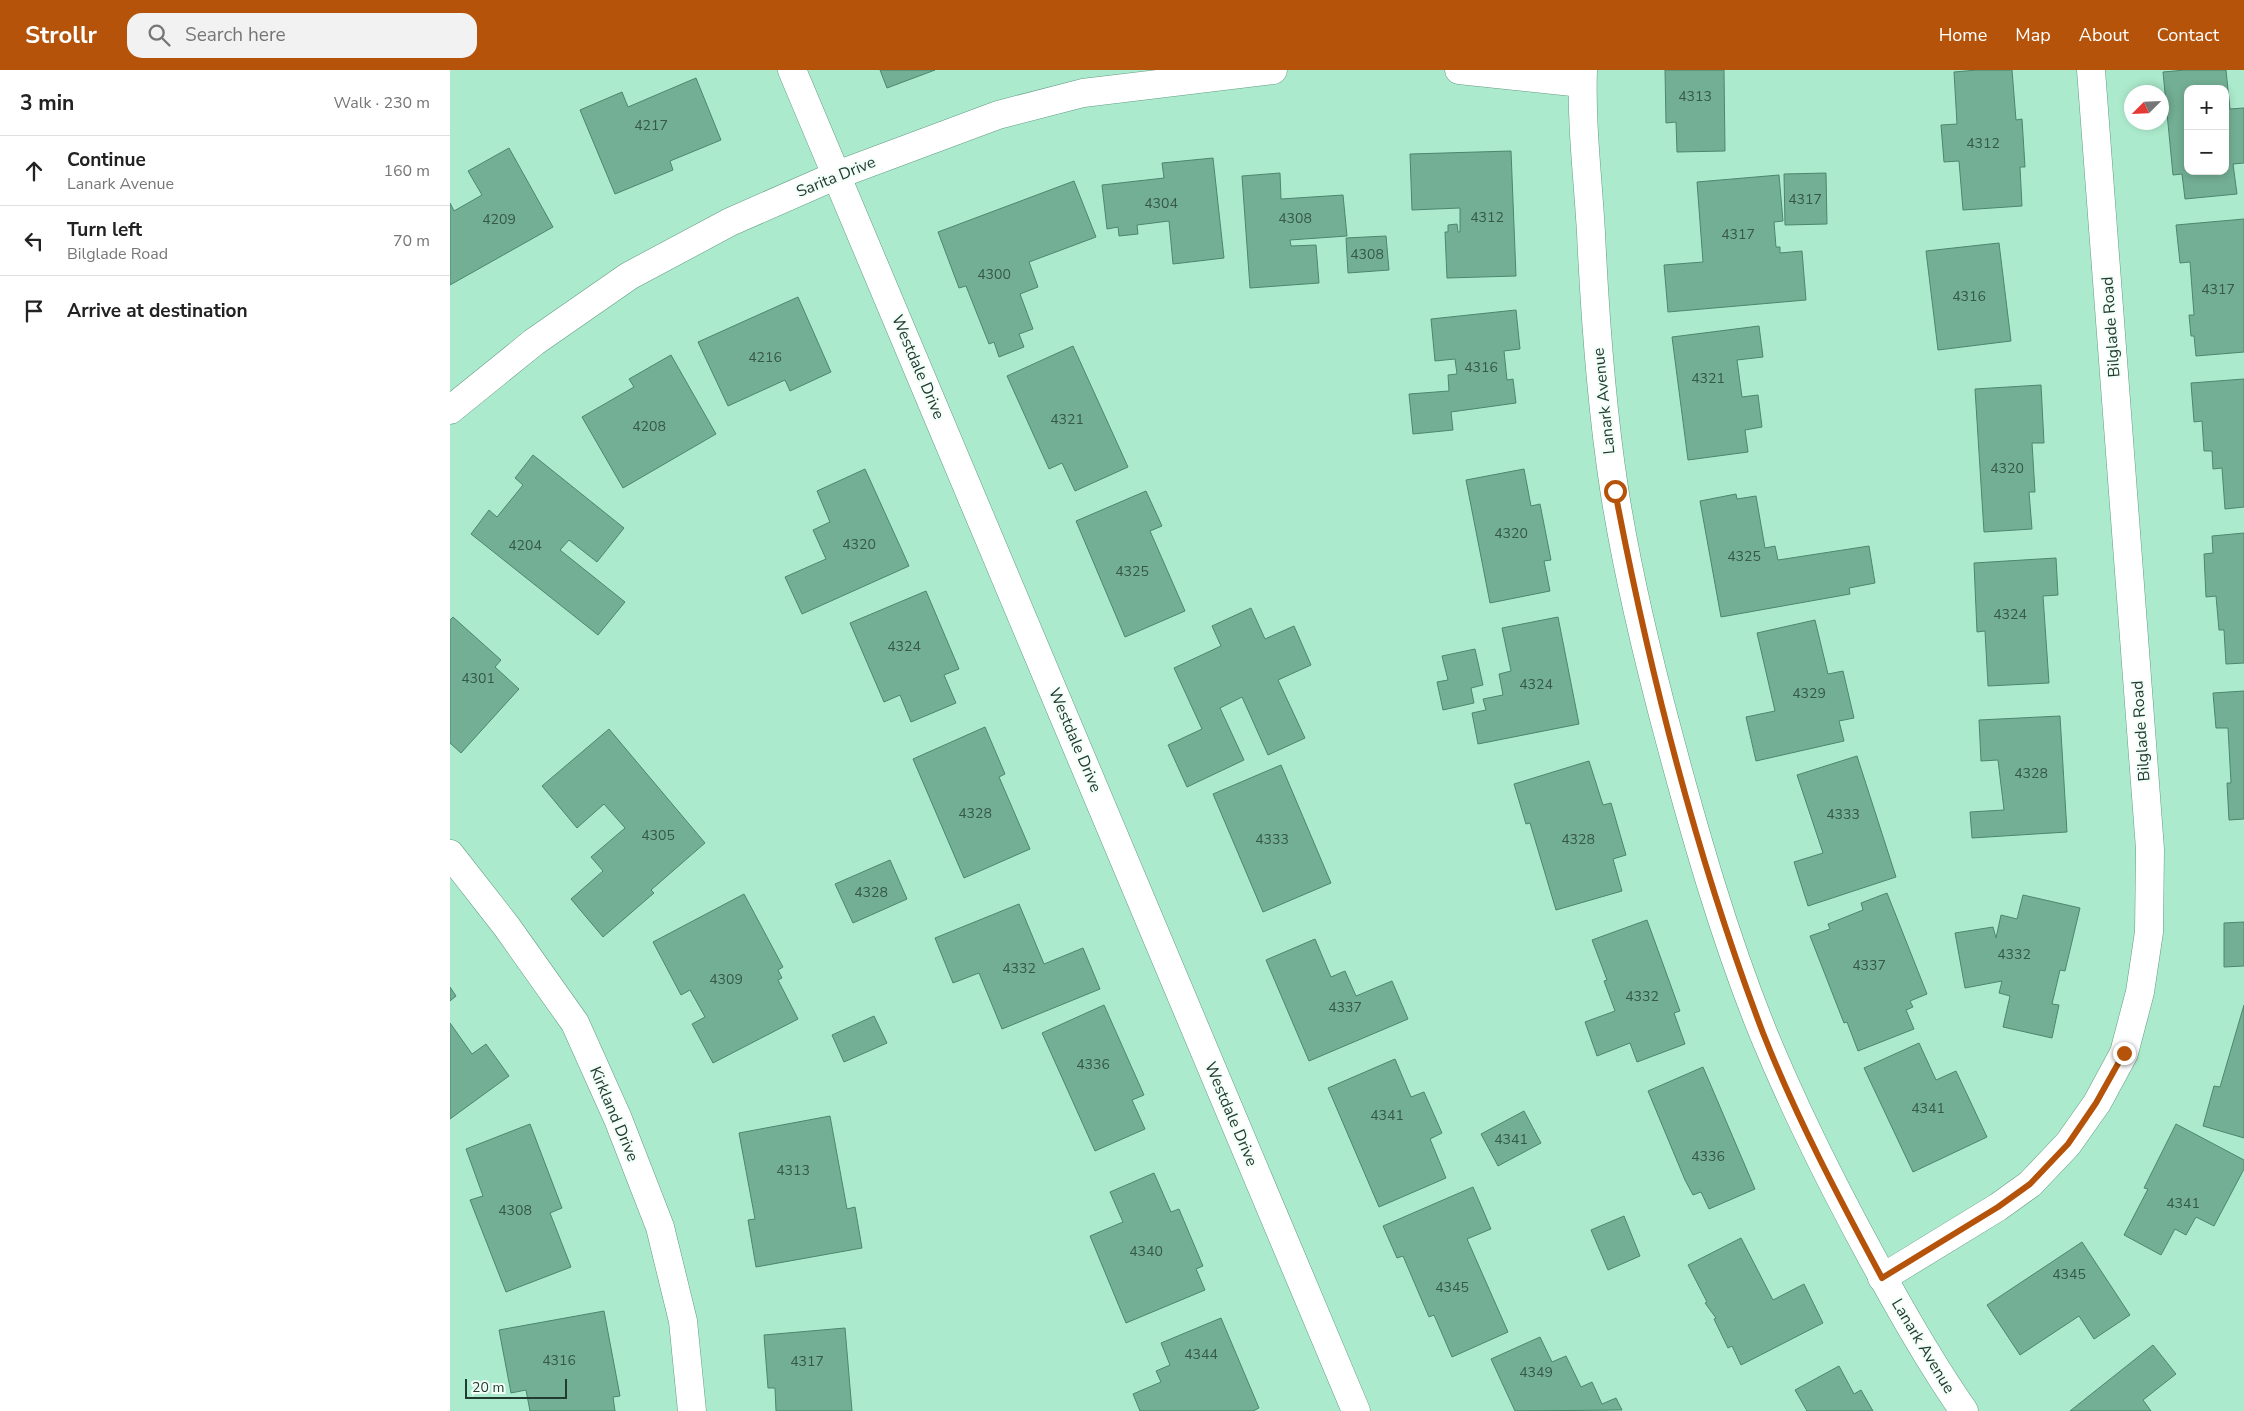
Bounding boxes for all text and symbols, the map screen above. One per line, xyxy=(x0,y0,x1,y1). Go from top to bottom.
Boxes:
search box xyxy=(127,13,477,58)
text: Strollr xyxy=(25,19,97,51)
icon: search xyxy=(145,21,173,49)
text: Search here xyxy=(185,22,286,48)
text: Home xyxy=(1939,23,1987,47)
text: Map xyxy=(2015,23,2051,47)
text: About xyxy=(2079,23,2129,47)
text: Contact xyxy=(2157,23,2219,47)
north arrow xyxy=(2124,85,2169,130)
map controls xyxy=(2184,85,2229,175)
button: + xyxy=(2184,85,2229,130)
house number: 4313 xyxy=(1678,87,1712,106)
text: 3 min xyxy=(20,89,74,117)
text: Walk · 230 m xyxy=(334,92,430,114)
house number: 4217 xyxy=(634,116,668,135)
button: − xyxy=(2184,130,2229,175)
house number: 4312 xyxy=(1966,134,2000,153)
text: Continue xyxy=(67,147,146,173)
street label: Sarita Drive xyxy=(793,151,879,203)
icon: ahead xyxy=(20,157,48,185)
text: 160 m xyxy=(383,160,430,182)
text: Lanark Avenue xyxy=(67,173,174,195)
house number: 4317 xyxy=(1788,190,1822,209)
house number: 4304 xyxy=(1144,194,1178,213)
house number: 4312 xyxy=(1470,208,1504,227)
house number: 4308 xyxy=(1278,209,1312,228)
house number: 4209 xyxy=(482,210,516,229)
text: Turn left xyxy=(67,217,142,243)
house number: 4317 xyxy=(1721,225,1755,244)
icon: left xyxy=(20,227,48,255)
text: 70 m xyxy=(393,230,430,252)
text: Bilglade Road xyxy=(67,243,168,265)
house number: 4308 xyxy=(1350,245,1384,264)
house number: 4300 xyxy=(977,265,1011,284)
street label: Bilglade Road xyxy=(2097,276,2125,378)
house number: 4317 xyxy=(2201,280,2235,299)
house number: 4316 xyxy=(1952,287,1986,306)
icon: arrive xyxy=(20,297,48,325)
text: Arrive at destination xyxy=(67,298,248,324)
street label: Westdale Drive xyxy=(886,311,950,423)
street label: Lanark Avenue xyxy=(1587,347,1621,455)
house number: 4216 xyxy=(748,348,782,367)
house number: 4316 xyxy=(1464,358,1498,377)
house number: 4321 xyxy=(1691,369,1725,388)
house number: 4321 xyxy=(1050,410,1084,429)
house number: 4208 xyxy=(632,417,666,436)
house number: 4320 xyxy=(1990,459,2024,478)
route start xyxy=(1604,480,1627,503)
house number: 4320 xyxy=(1494,524,1528,543)
house number: 4320 xyxy=(842,535,876,554)
house number: 4204 xyxy=(508,536,542,555)
house number: 4325 xyxy=(1727,547,1761,566)
house number: 4325 xyxy=(1115,562,1149,581)
house number: 4324 xyxy=(1993,605,2027,624)
house number: 4324 xyxy=(887,637,921,656)
house number: 4301 xyxy=(461,669,495,688)
house number: 4324 xyxy=(1519,675,1553,694)
street label: Bilglade Road xyxy=(2127,680,2155,782)
street label: Westdale Drive xyxy=(1043,684,1107,796)
house number: 4329 xyxy=(1792,684,1826,703)
house number: 4328 xyxy=(2014,764,2048,783)
house number: 4328 xyxy=(958,804,992,823)
house number: 4333 xyxy=(1826,805,1860,824)
house number: 4305 xyxy=(641,826,675,845)
house number: 4333 xyxy=(1255,830,1289,849)
house number: 4328 xyxy=(1561,830,1595,849)
house number: 4328 xyxy=(854,883,888,902)
house number: 4332 xyxy=(1997,945,2031,964)
house number: 4337 xyxy=(1852,956,1886,975)
house number: 4332 xyxy=(1002,959,1036,978)
house number: 4309 xyxy=(709,970,743,989)
house number: 4332 xyxy=(1625,987,1659,1006)
house number: 4337 xyxy=(1328,998,1362,1017)
route end xyxy=(2113,1042,2136,1065)
house number: 4336 xyxy=(1076,1055,1110,1074)
street label: Westdale Drive xyxy=(1199,1058,1263,1170)
street label: Kirkland Drive xyxy=(584,1063,644,1165)
house number: 4341 xyxy=(1911,1099,1945,1118)
house number: 4341 xyxy=(1370,1106,1404,1125)
house number: 4341 xyxy=(1494,1130,1528,1149)
house number: 4336 xyxy=(1691,1147,1725,1166)
house number: 4313 xyxy=(776,1161,810,1180)
house number: 4341 xyxy=(2166,1194,2200,1213)
house number: 4308 xyxy=(498,1201,532,1220)
house number: 4340 xyxy=(1129,1242,1163,1261)
house number: 4345 xyxy=(2052,1265,2086,1284)
house number: 4345 xyxy=(1435,1278,1469,1297)
street label: Lanark Avenue xyxy=(1886,1294,1960,1398)
house number: 4344 xyxy=(1184,1345,1218,1364)
house number: 4316 xyxy=(542,1351,576,1370)
house number: 4317 xyxy=(790,1352,824,1371)
house number: 4349 xyxy=(1519,1363,1553,1382)
scale bar xyxy=(465,1376,568,1399)
text: 20 m xyxy=(472,1378,504,1397)

